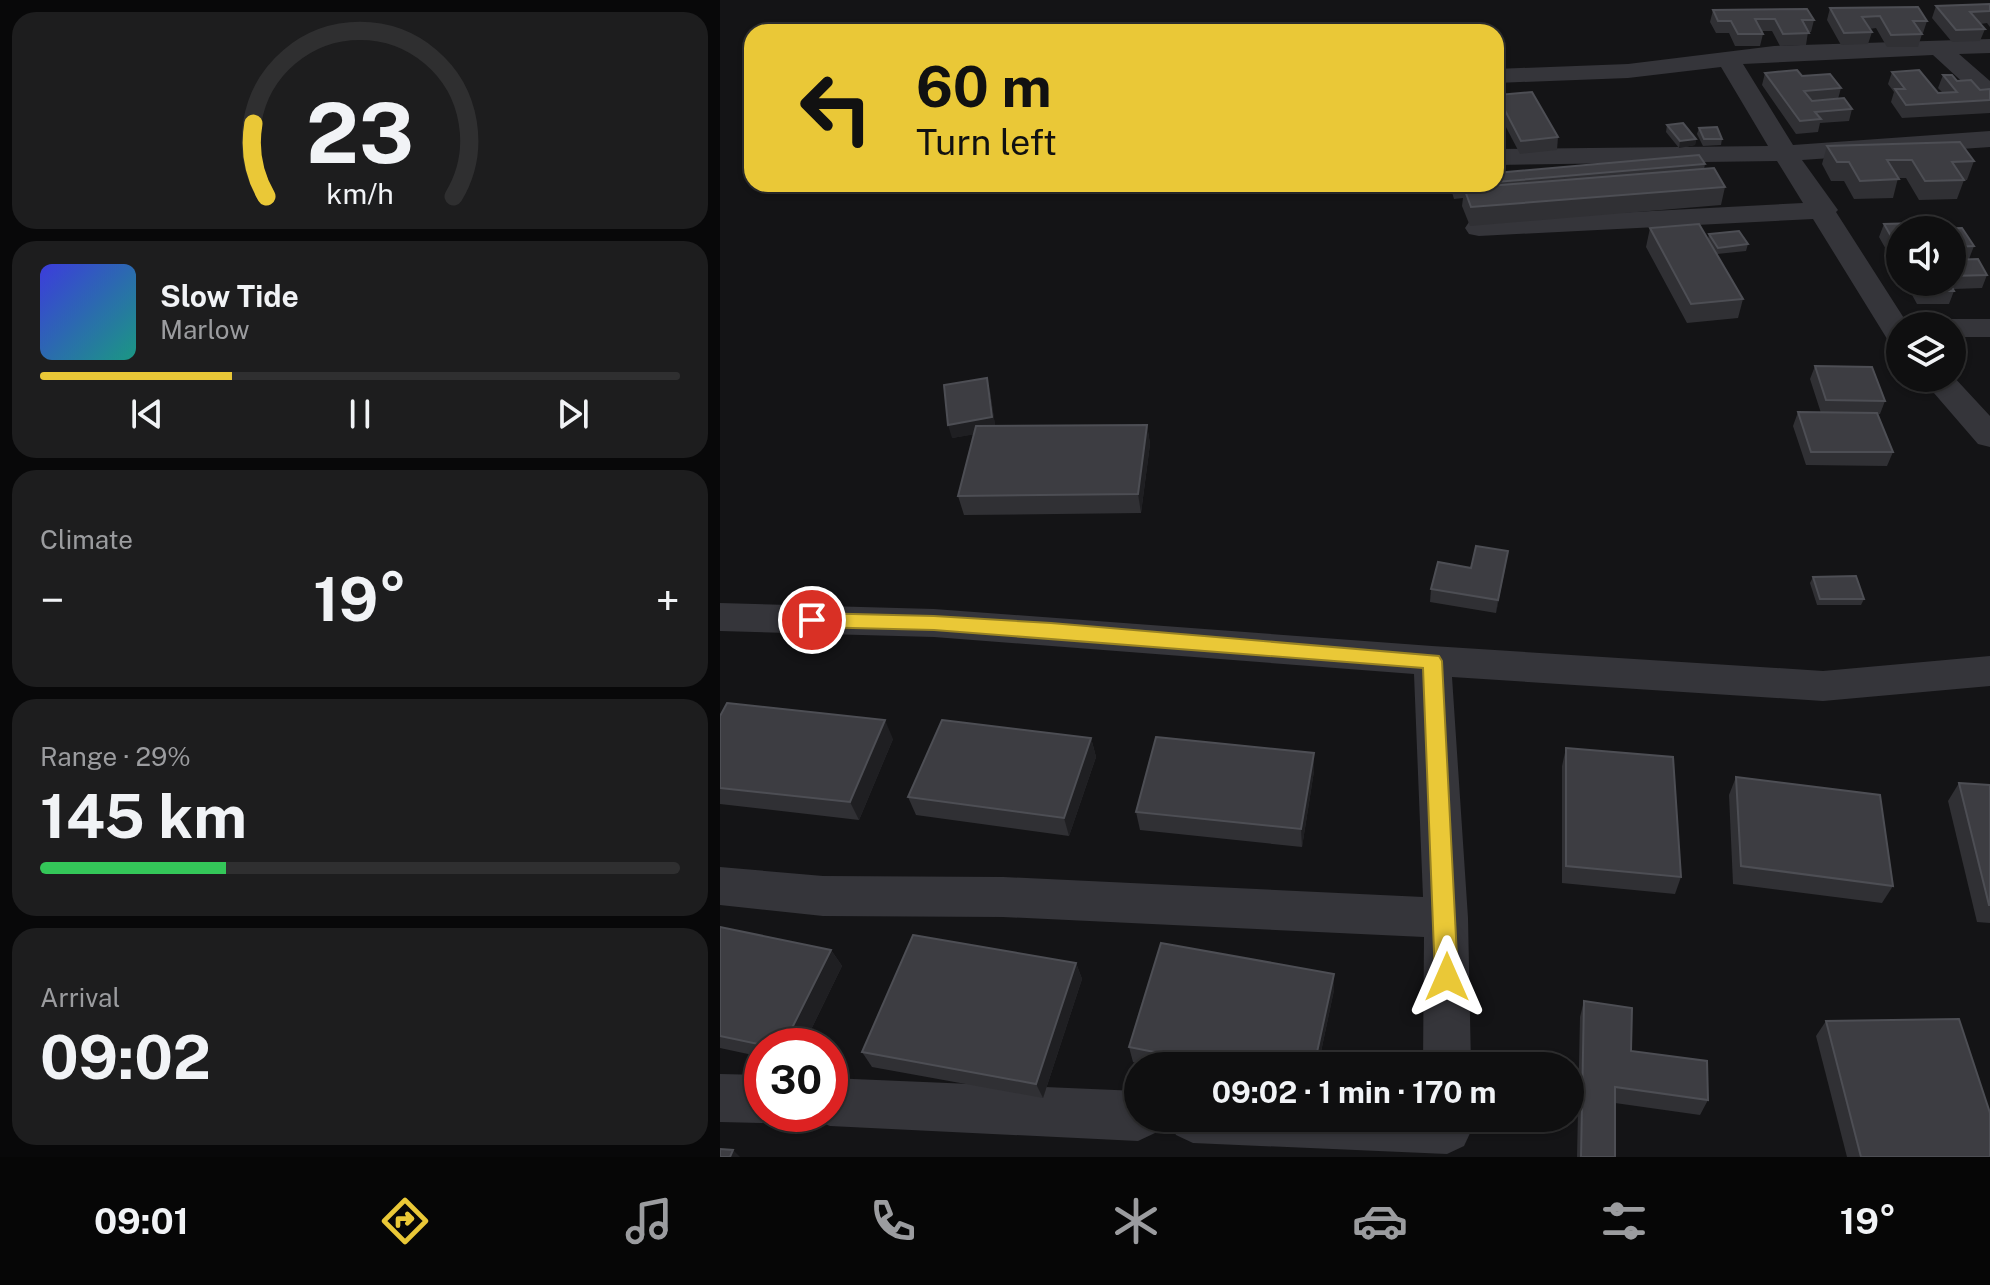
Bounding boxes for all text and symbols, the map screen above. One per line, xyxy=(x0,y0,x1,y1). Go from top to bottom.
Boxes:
text: 60 m xyxy=(916,54,1052,120)
icon: left xyxy=(784,56,888,160)
text: 23 xyxy=(306,83,414,181)
text: Turn left xyxy=(916,121,1057,163)
text: km/h xyxy=(326,177,394,210)
map controls xyxy=(1886,216,1966,392)
button: sound xyxy=(1886,216,1966,296)
text: Slow Tide xyxy=(160,278,299,314)
button: layers xyxy=(1886,312,1966,392)
text: Marlow xyxy=(160,314,250,345)
icon: previous xyxy=(125,392,169,436)
icon: pause xyxy=(338,392,382,436)
icon: next xyxy=(551,392,595,436)
text: Climate xyxy=(40,524,133,555)
text: 19° xyxy=(313,564,407,635)
text: − xyxy=(40,574,64,626)
text: + xyxy=(656,574,680,626)
pin xyxy=(778,586,846,654)
icon: arrive xyxy=(790,598,834,642)
text: Range · 29% xyxy=(40,741,191,772)
text: 145 km xyxy=(40,781,247,852)
position arrow xyxy=(1405,935,1489,1019)
text: Arrival xyxy=(40,982,120,1013)
text: 09:02 xyxy=(40,1022,211,1093)
speed limit sign: 30 xyxy=(744,1028,848,1132)
text: 09:02 · 1 min · 170 m xyxy=(1212,1074,1496,1110)
icon: directions xyxy=(377,1193,433,1249)
icon: music xyxy=(621,1193,677,1249)
icon: phone xyxy=(865,1193,921,1249)
icon: climate xyxy=(1108,1193,1164,1249)
icon: car xyxy=(1352,1193,1408,1249)
icon: filters xyxy=(1596,1193,1652,1249)
text: 09:01 xyxy=(94,1200,189,1242)
text: 19° xyxy=(1840,1200,1896,1242)

